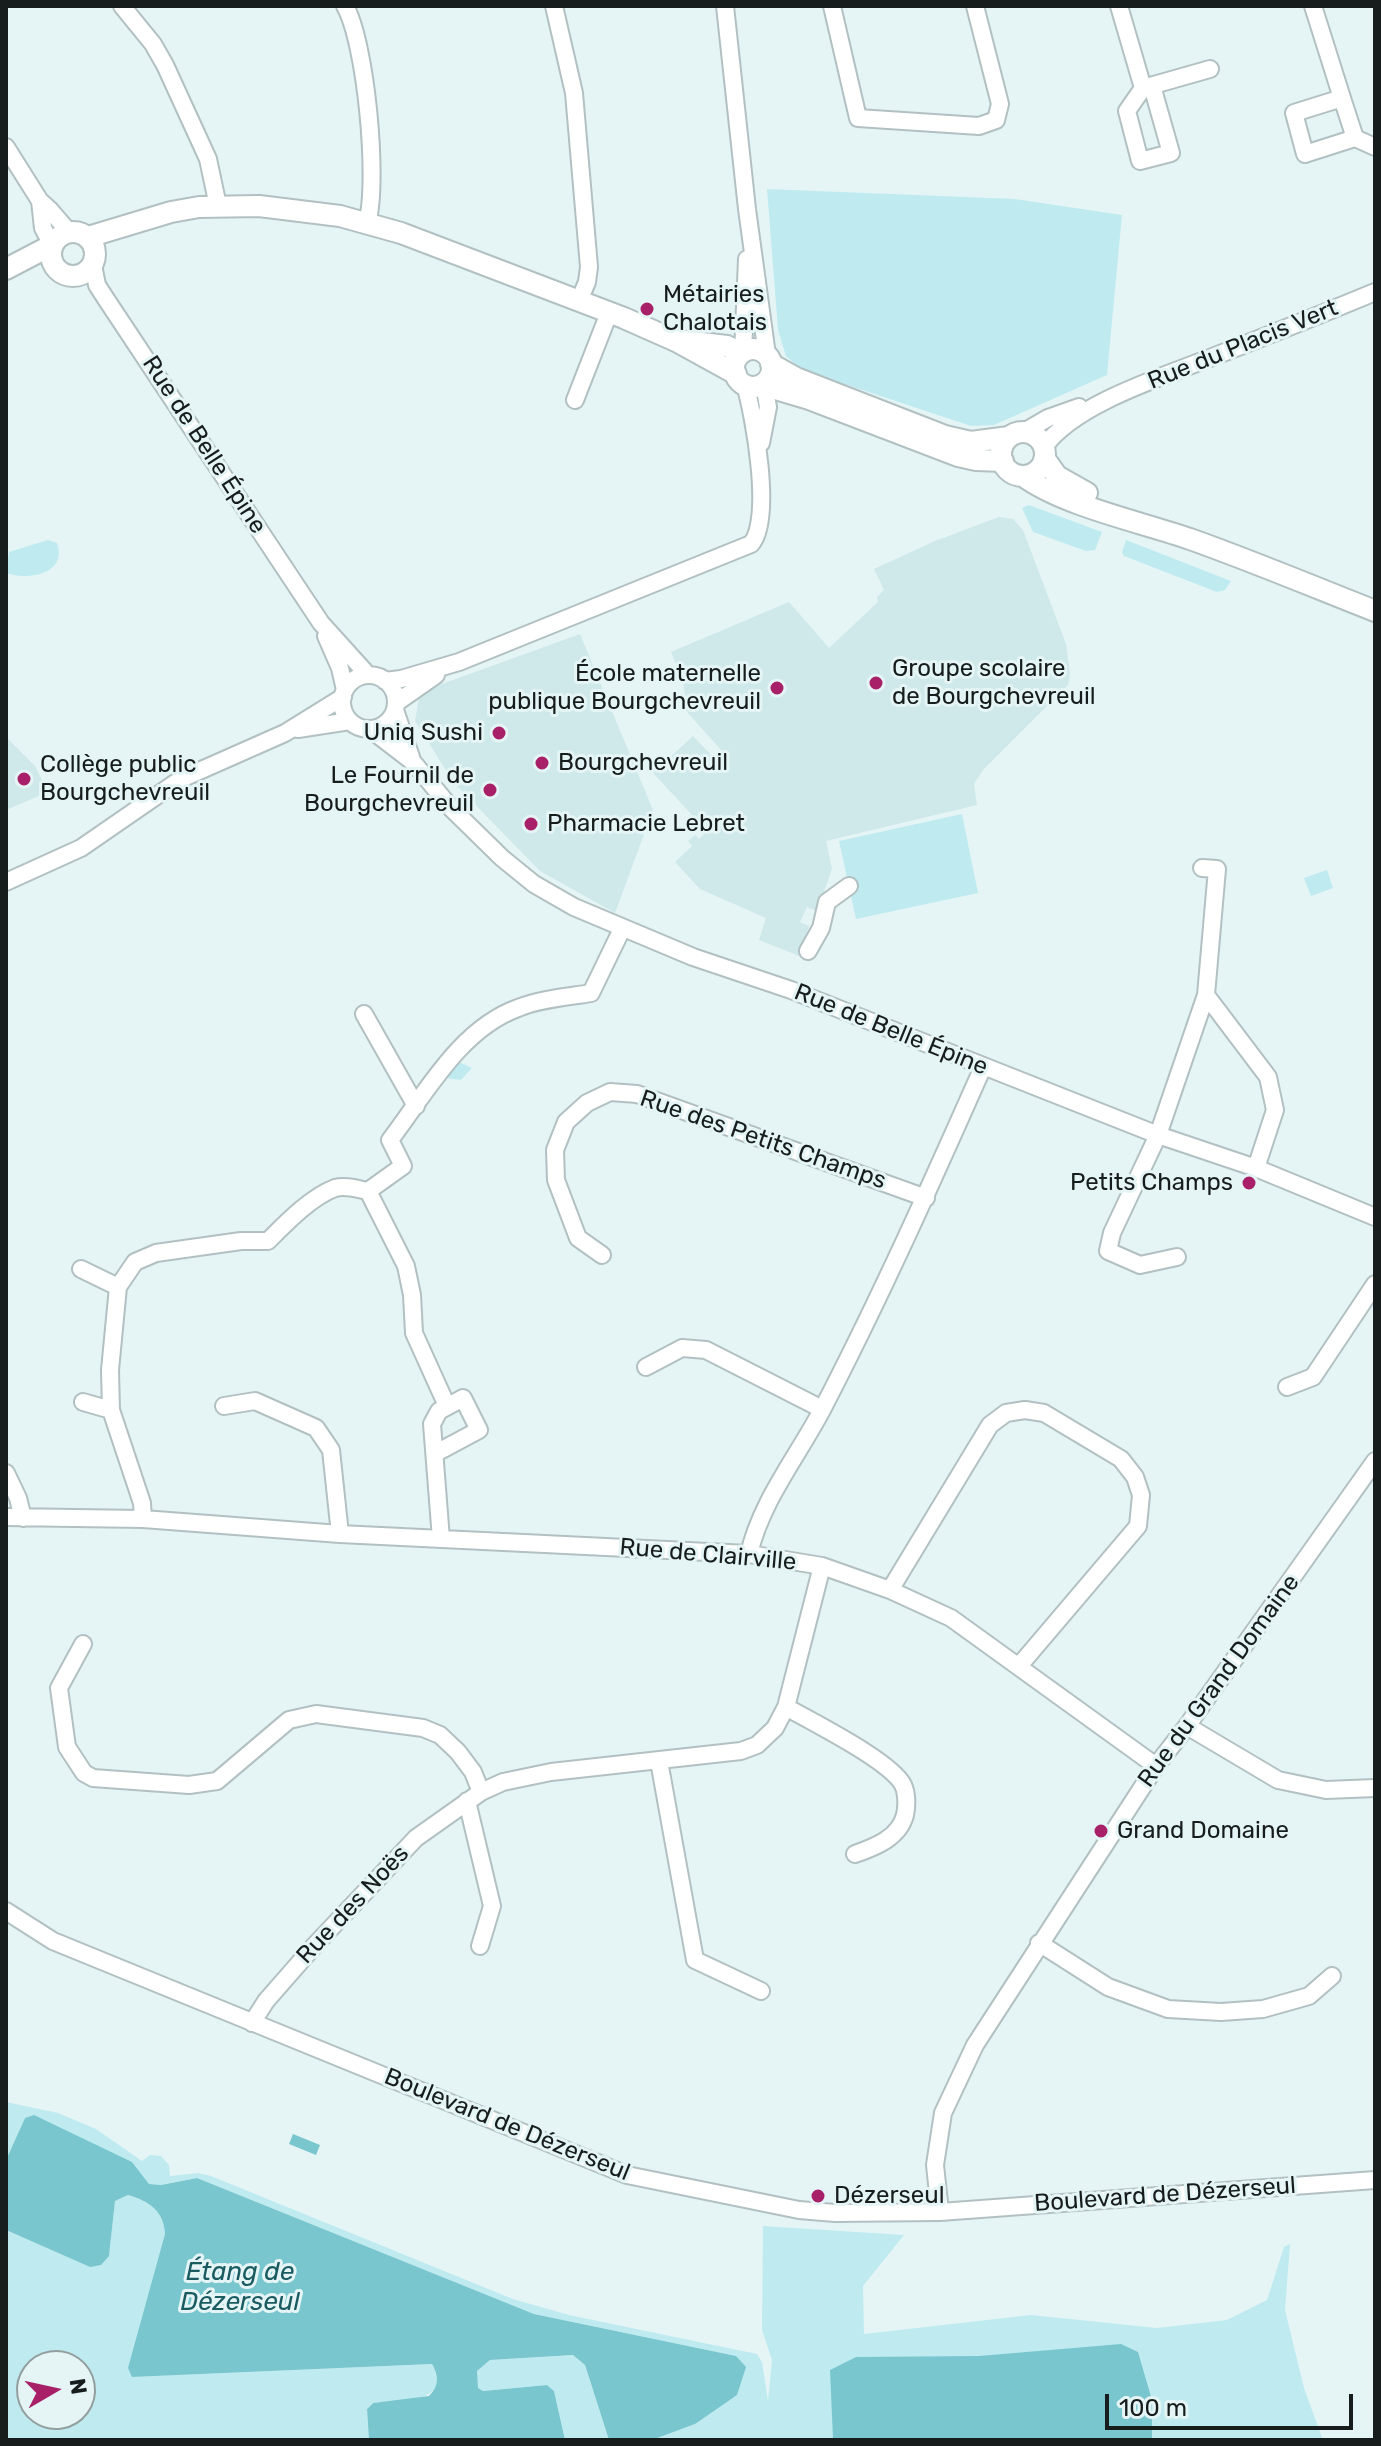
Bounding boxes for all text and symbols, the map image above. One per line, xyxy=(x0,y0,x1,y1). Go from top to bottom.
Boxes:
place label: Métairies Chalotais xyxy=(663,281,767,337)
street label: Rue du Placis Vert xyxy=(1144,294,1342,396)
marker: Métairies Chalotais xyxy=(638,300,656,318)
street label: Rue de Belle Épine xyxy=(136,351,272,539)
place label: Groupe scolaire de Bourgchevreuil xyxy=(892,655,1096,711)
place label: École maternelle publique Bourgchevreuil xyxy=(488,660,761,716)
marker: Groupe scolaire de Bourgchevreuil xyxy=(867,674,885,692)
marker: École maternelle publique Bourgchevreuil xyxy=(768,679,786,697)
place label: Uniq Sushi xyxy=(364,719,483,747)
marker: Uniq Sushi xyxy=(490,724,508,742)
place label: Bourgchevreuil xyxy=(558,749,728,777)
place label: Collège public Bourgchevreuil xyxy=(40,751,210,807)
marker: Bourgchevreuil xyxy=(533,754,551,772)
place label: Le Fournil de Bourgchevreuil xyxy=(304,762,474,818)
marker: Collège public Bourgchevreuil xyxy=(15,770,33,788)
marker: Le Fournil de Bourgchevreuil xyxy=(481,781,499,799)
place label: Pharmacie Lebret xyxy=(547,810,745,838)
marker: Pharmacie Lebret xyxy=(522,815,540,833)
street label: Rue de Belle Épine xyxy=(790,978,992,1082)
street label: Rue des Petits Champs xyxy=(636,1084,890,1196)
place label: Petits Champs xyxy=(1070,1169,1233,1197)
marker: Petits Champs xyxy=(1240,1174,1258,1192)
street label: Rue de Clairville xyxy=(618,1533,798,1577)
street label: Rue du Grand Domaine xyxy=(1132,1569,1306,1793)
place label: Grand Domaine xyxy=(1117,1817,1289,1845)
marker: Grand Domaine xyxy=(1092,1822,1110,1840)
street label: Rue des Noës xyxy=(291,1840,415,1970)
street label: Boulevard de Dézerseul xyxy=(380,2063,634,2187)
street label: Boulevard de Dézerseul xyxy=(1033,2171,1297,2219)
place label: Dézerseul xyxy=(834,2182,945,2210)
marker: Dézerseul xyxy=(809,2187,827,2205)
water label: Étang de Dézerseul xyxy=(180,2256,300,2318)
north arrow xyxy=(16,2350,96,2430)
text: N xyxy=(64,2377,93,2396)
scale bar xyxy=(1109,2378,1357,2428)
text: 100 m xyxy=(1119,2394,1187,2422)

